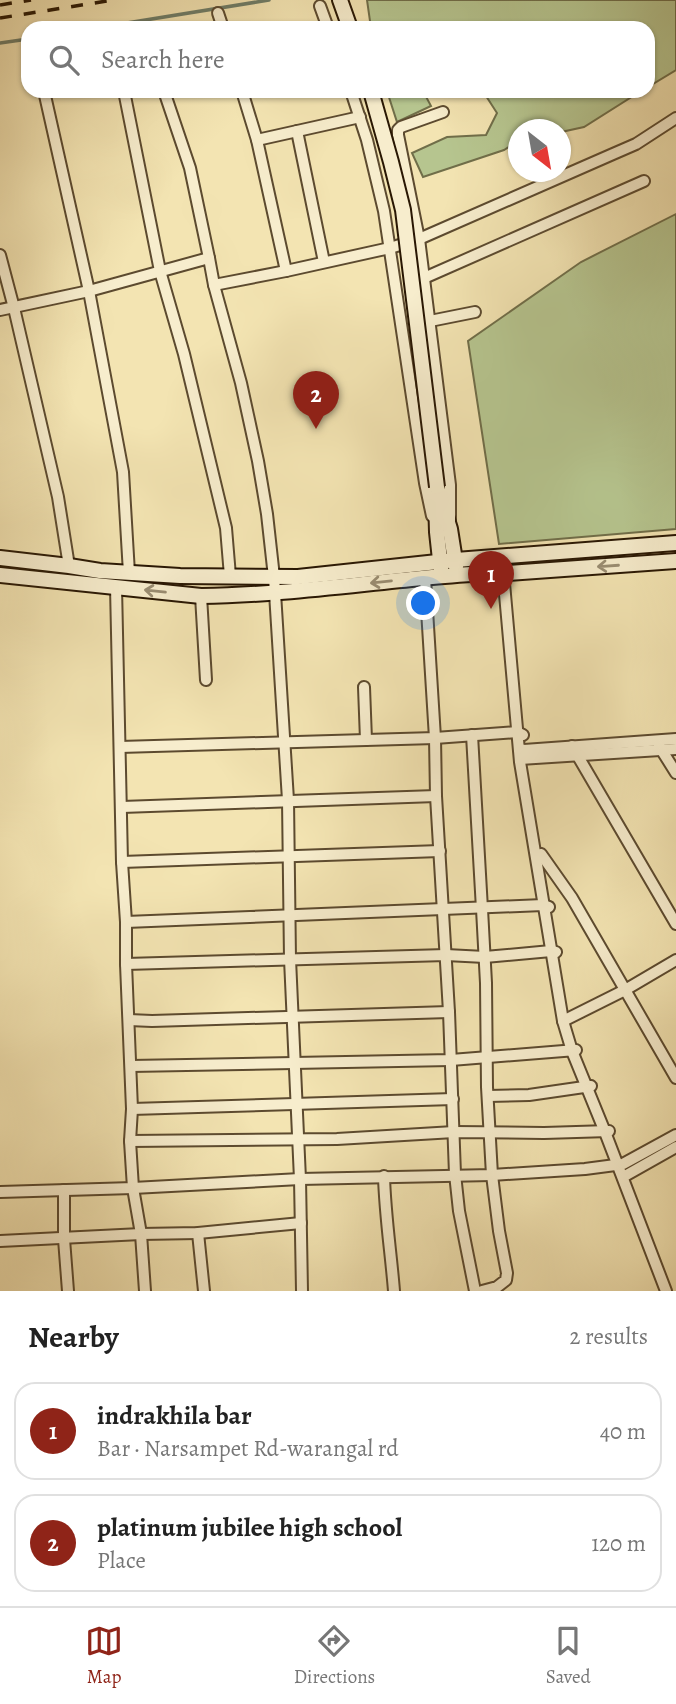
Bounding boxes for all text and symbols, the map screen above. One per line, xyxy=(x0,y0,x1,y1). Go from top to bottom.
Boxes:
search box xyxy=(21,21,655,98)
icon: search xyxy=(45,41,83,79)
text: Search here xyxy=(101,42,225,77)
north arrow xyxy=(508,119,571,182)
pin: 2 xyxy=(293,371,339,429)
pin: 1 xyxy=(468,551,514,609)
one-way arrow xyxy=(597,560,620,573)
one-way arrow xyxy=(370,576,393,589)
one-way arrow xyxy=(144,585,166,598)
your location xyxy=(406,586,440,620)
text: Nearby xyxy=(28,1317,119,1357)
text: 2 results xyxy=(570,1321,648,1352)
text: indrakhila bar xyxy=(97,1398,252,1433)
text: 1 xyxy=(49,1416,57,1447)
text: 40 m xyxy=(600,1416,646,1447)
text: Bar · Narsampet Rd-warangal rd xyxy=(97,1433,399,1464)
text: platinum jubilee high school xyxy=(97,1510,402,1545)
text: 2 xyxy=(47,1528,59,1559)
text: 120 m xyxy=(591,1528,646,1559)
text: Place xyxy=(97,1545,146,1576)
tab: Map xyxy=(85,1622,123,1690)
tab: Directions xyxy=(294,1622,375,1690)
tab: Saved xyxy=(546,1622,591,1690)

